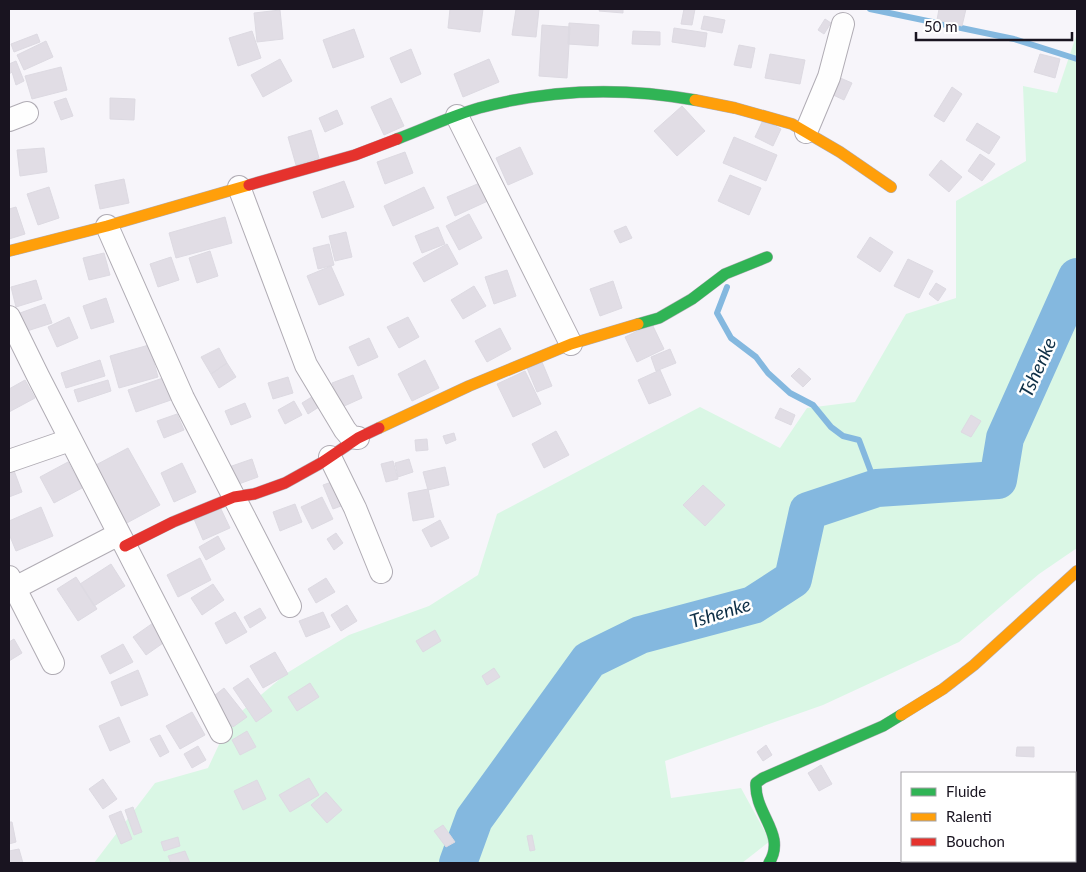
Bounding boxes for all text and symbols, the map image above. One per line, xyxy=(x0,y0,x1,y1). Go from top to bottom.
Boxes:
scale bar xyxy=(916,10,1072,42)
text: 50 m xyxy=(924,17,958,35)
water label: Tshenke xyxy=(1014,334,1060,400)
water label: Tshenke xyxy=(687,592,753,632)
legend xyxy=(901,772,1076,862)
text: Fluide xyxy=(946,782,986,800)
text: Ralenti xyxy=(946,807,992,825)
text: Bouchon xyxy=(946,832,1005,850)

